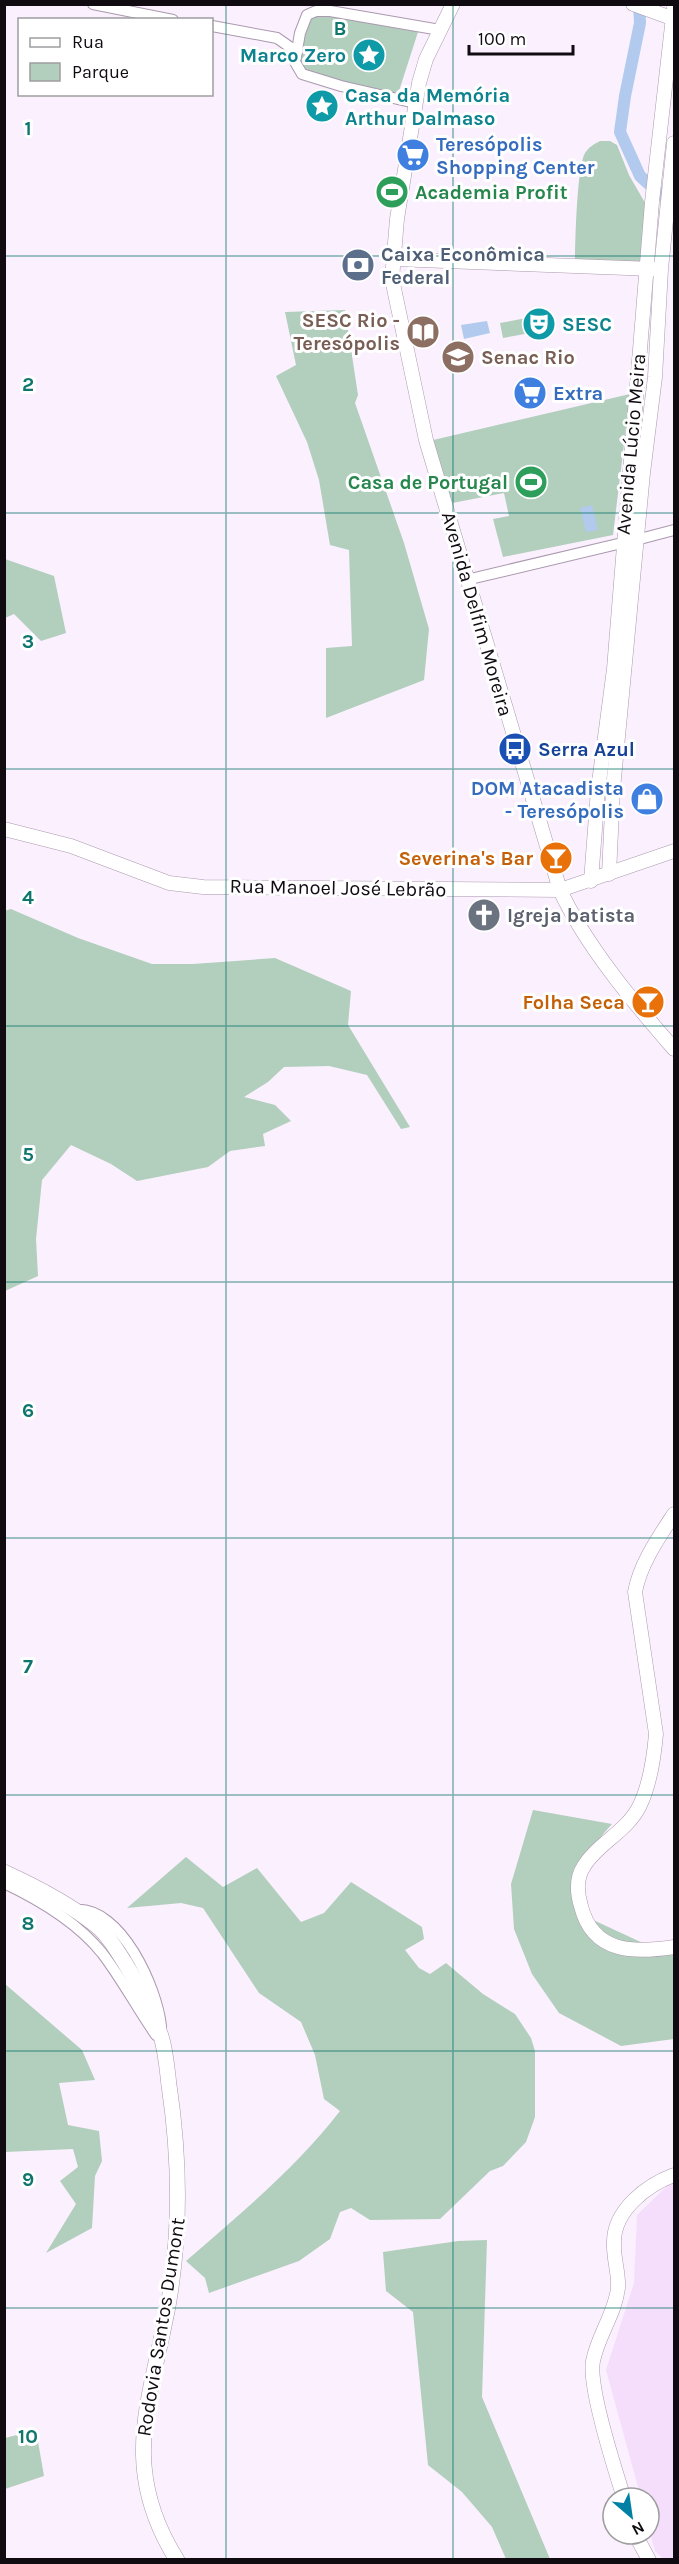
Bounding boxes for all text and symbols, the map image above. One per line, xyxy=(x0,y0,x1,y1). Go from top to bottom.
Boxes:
text: B xyxy=(334,17,346,40)
legend xyxy=(18,18,213,96)
scale bar xyxy=(469,18,572,56)
text: 100 m xyxy=(478,28,526,50)
text: Rua xyxy=(72,31,104,53)
place icon: Marco Zero xyxy=(351,37,387,73)
place label: Marco Zero xyxy=(240,44,346,67)
text: Parque xyxy=(72,61,129,83)
place label: Casa da Memória Arthur Dalmaso xyxy=(345,84,510,130)
place icon: Casa da Memória Arthur Dalmaso xyxy=(304,88,340,124)
text: 1 xyxy=(24,117,32,140)
place label: Teresópolis Shopping Center xyxy=(436,133,595,179)
supermarket icon: Teresópolis Shopping Center xyxy=(395,137,431,173)
sports icon: Academia Profit xyxy=(374,174,410,210)
place label: Academia Profit xyxy=(415,181,568,204)
place label: Caixa Econômica Federal xyxy=(381,243,545,289)
bank icon: Caixa Econômica Federal xyxy=(340,247,376,283)
theatre icon: SESC xyxy=(521,306,557,342)
place label: SESC Rio - Teresópolis xyxy=(293,309,400,355)
place label: SESC xyxy=(562,313,612,336)
library icon: SESC Rio - Teresópolis xyxy=(405,314,441,350)
school or university icon: Senac Rio xyxy=(440,339,476,375)
place label: Senac Rio xyxy=(481,346,575,369)
street label: Avenida Lúcio Meira xyxy=(612,352,650,536)
text: 2 xyxy=(22,373,34,396)
supermarket icon: Extra xyxy=(512,375,548,411)
place label: Extra xyxy=(553,382,603,405)
sports icon: Casa de Portugal xyxy=(513,464,549,500)
place label: Casa de Portugal xyxy=(348,471,508,494)
street label: Avenida Delfim Moreira xyxy=(437,509,517,719)
text: 3 xyxy=(22,630,34,653)
bus stop icon: Serra Azul xyxy=(497,731,533,767)
place label: Serra Azul xyxy=(538,738,635,761)
place label: DOM Atacadista - Teresópolis xyxy=(471,777,624,823)
shop icon: DOM Atacadista - Teresópolis xyxy=(629,781,665,817)
bar icon: Severina's Bar xyxy=(538,840,574,876)
place label: Severina's Bar xyxy=(398,847,533,870)
street label: Rua Manoel José Lebrão xyxy=(229,875,447,901)
text: 4 xyxy=(22,886,34,909)
church icon: Igreja batista xyxy=(466,897,502,933)
place label: Igreja batista xyxy=(507,904,635,927)
bar icon: Folha Seca xyxy=(630,984,666,1020)
place label: Folha Seca xyxy=(522,991,625,1014)
text: 5 xyxy=(22,1143,34,1166)
text: 6 xyxy=(22,1399,34,1422)
text: 7 xyxy=(23,1655,33,1678)
text: 8 xyxy=(22,1912,34,1935)
text: 9 xyxy=(22,2168,34,2191)
street label: Rodovia Santos Dumont xyxy=(132,2216,190,2438)
text: 10 xyxy=(18,2425,38,2448)
north arrow xyxy=(601,2486,661,2546)
text: N xyxy=(628,2518,648,2540)

